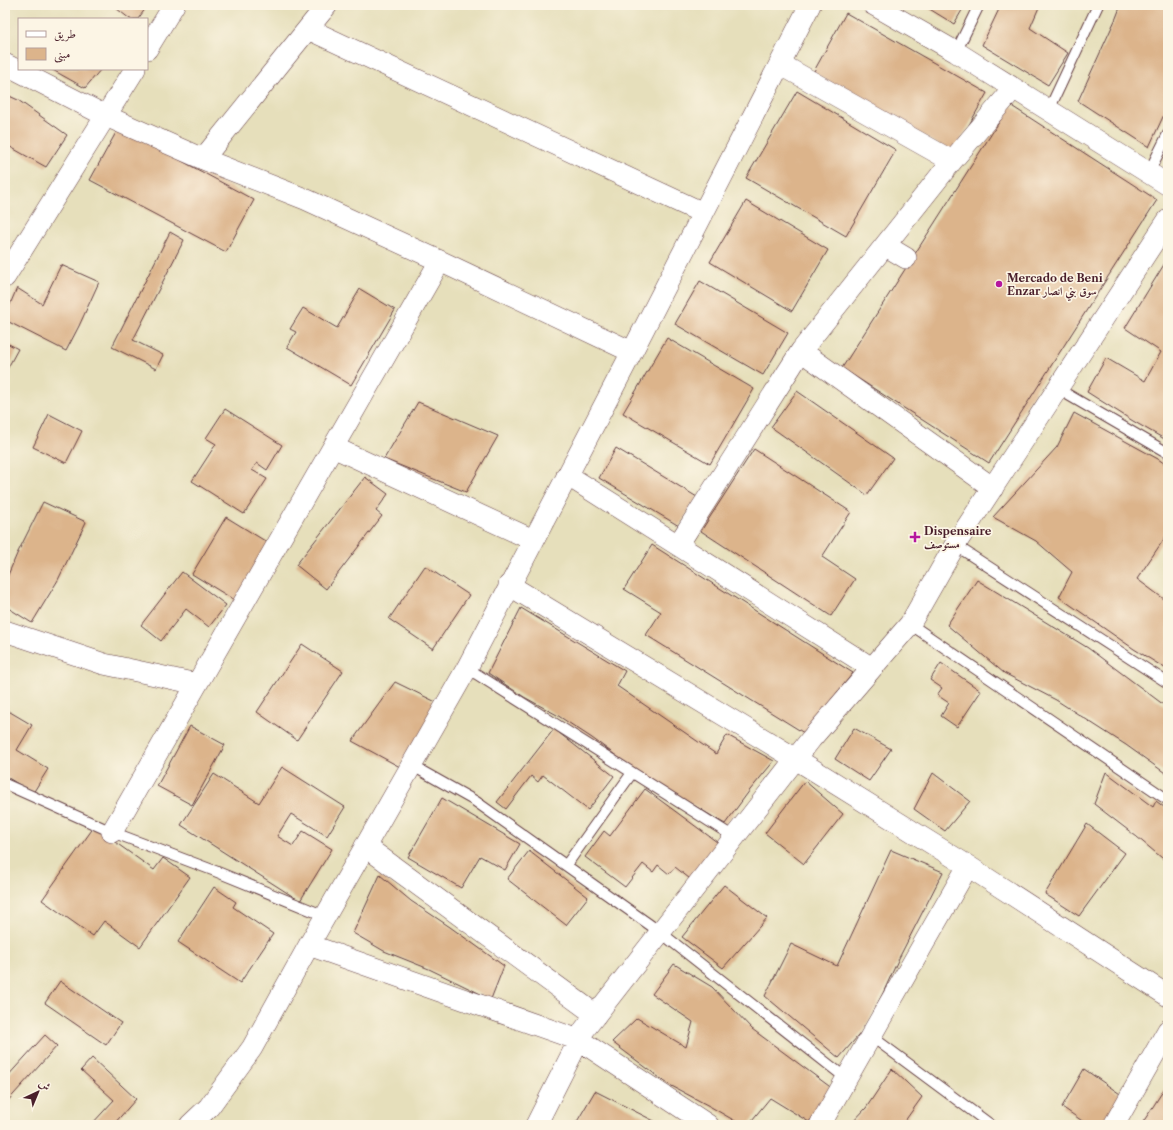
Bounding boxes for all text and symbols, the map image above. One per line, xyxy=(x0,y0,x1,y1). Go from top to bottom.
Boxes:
legend xyxy=(18,18,148,70)
text: طريق xyxy=(54,26,76,42)
text: مبنى xyxy=(54,46,70,63)
place label: Mercado de Beni Enzar سوق بني انصار xyxy=(1007,271,1103,301)
marker: Mercado de Beni Enzar سوق بني انصار xyxy=(994,279,1004,289)
place label: Dispensaire مستوصف xyxy=(924,524,992,551)
marker: Dispensaire مستوصف xyxy=(909,531,921,543)
north arrow xyxy=(18,1072,58,1112)
text: ش xyxy=(36,1076,54,1094)

